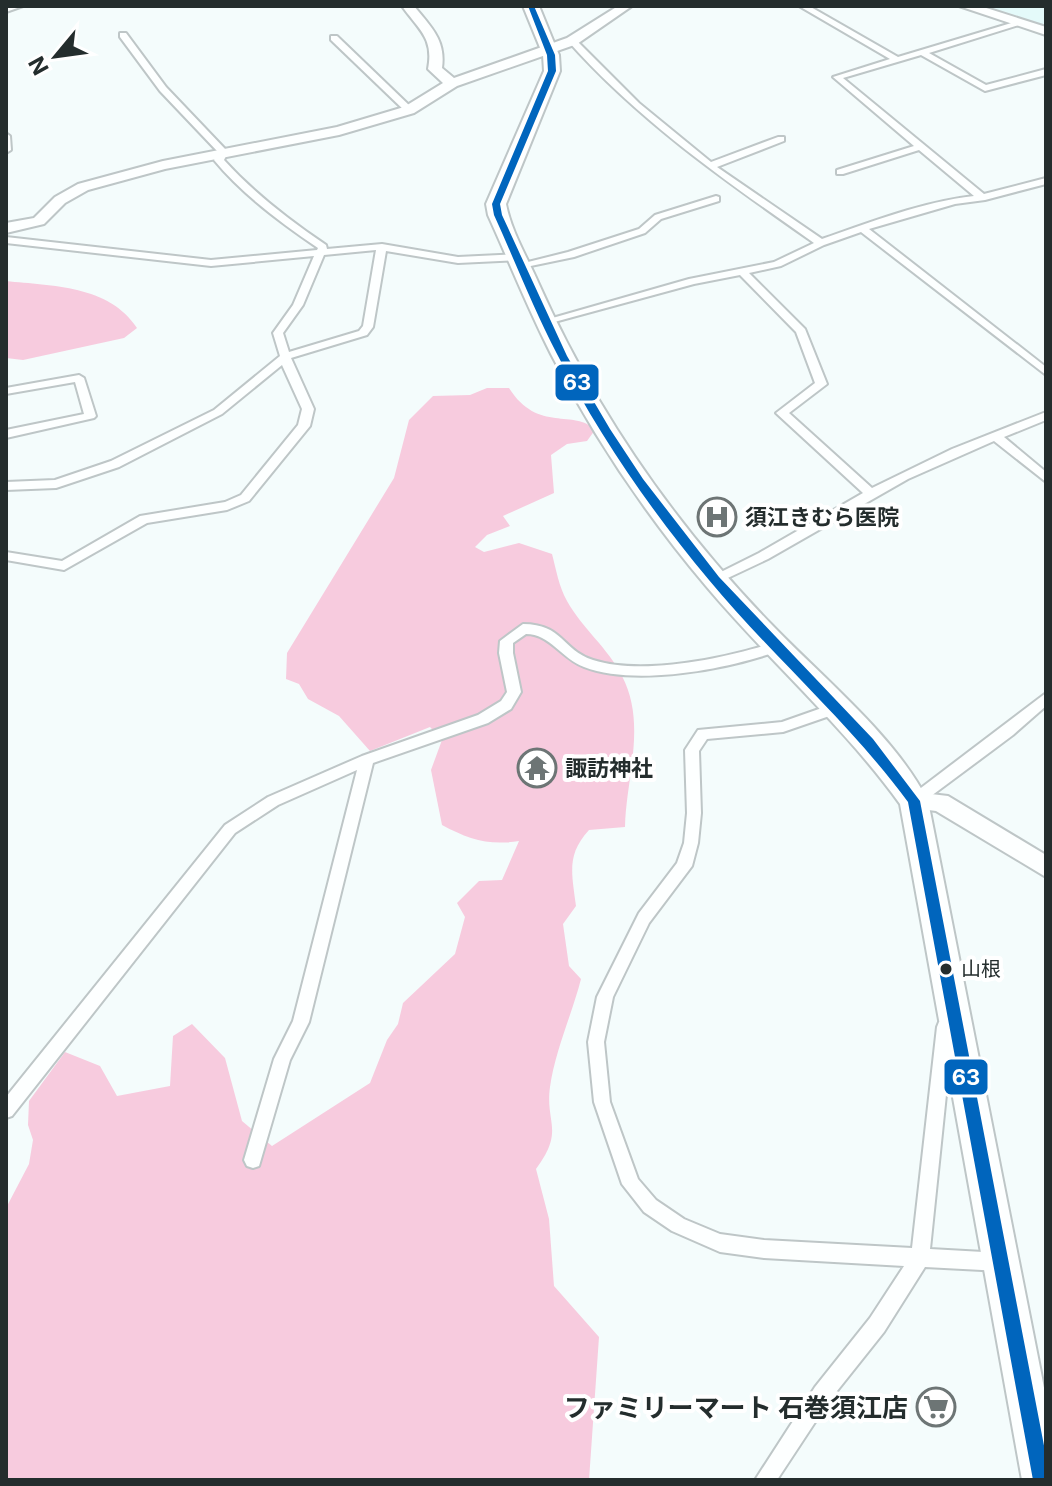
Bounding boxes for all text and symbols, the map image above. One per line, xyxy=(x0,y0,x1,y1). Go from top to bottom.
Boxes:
north arrow xyxy=(16,16,96,96)
text: N xyxy=(23,52,54,79)
line badge: 63 xyxy=(554,363,600,402)
text: 63 xyxy=(563,369,591,395)
hospital icon: 須江きむら医院 xyxy=(696,496,738,538)
place label: 須江きむら医院 xyxy=(745,504,899,530)
temple icon: 諏訪神社 xyxy=(516,747,558,789)
place label: 諏訪神社 xyxy=(565,755,653,781)
place label: 山根 xyxy=(961,957,1001,981)
marker: 山根 xyxy=(938,961,954,977)
line badge: 63 xyxy=(943,1058,989,1096)
text: 63 xyxy=(952,1064,980,1090)
supermarket icon: ファミリーマート 石巻須江店 xyxy=(915,1386,957,1428)
place label: ファミリーマート 石巻須江店 xyxy=(564,1392,908,1423)

